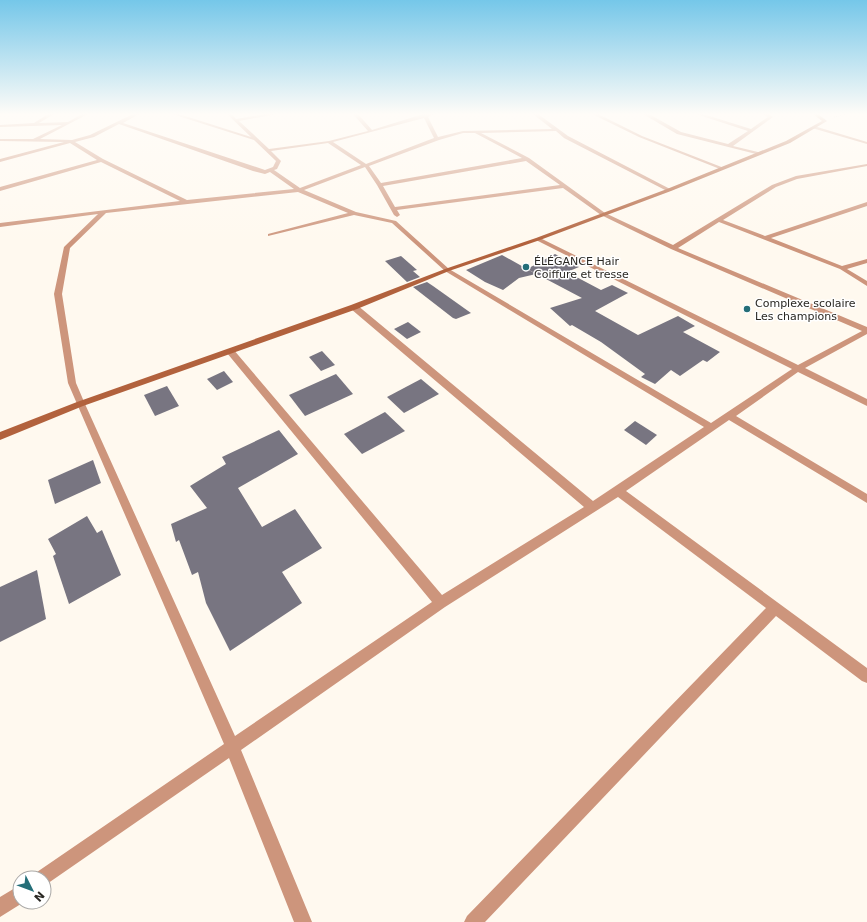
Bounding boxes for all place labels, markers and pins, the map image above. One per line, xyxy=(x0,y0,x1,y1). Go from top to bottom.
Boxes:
place label: ÉLÉGANCE Hair Coiffure et tresse xyxy=(534,255,629,281)
marker: ÉLÉGANCE Hair Coiffure et tresse xyxy=(521,262,531,272)
place label: Complexe scolaire Les champions xyxy=(755,297,856,323)
marker: Complexe scolaire Les champions xyxy=(742,304,752,314)

